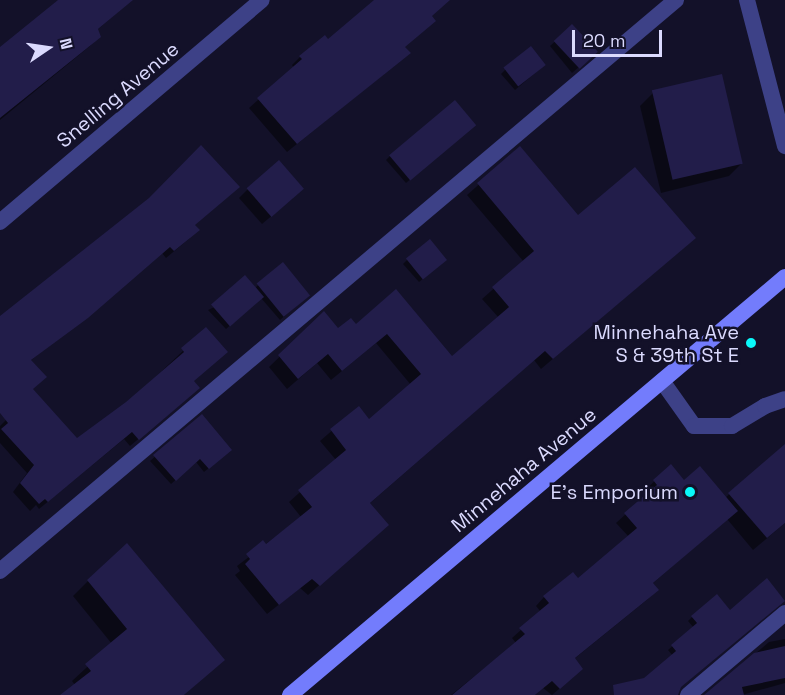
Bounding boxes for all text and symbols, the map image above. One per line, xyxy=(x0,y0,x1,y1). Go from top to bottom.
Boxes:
north arrow xyxy=(18,18,78,78)
scale bar xyxy=(575,18,665,56)
text: 20 m xyxy=(583,29,626,52)
text: N xyxy=(55,36,77,51)
street label: Snelling Avenue xyxy=(52,37,184,153)
place label: Minnehaha Ave S & 39th St E xyxy=(593,320,739,367)
marker: Minnehaha Ave S & 39th St E xyxy=(744,336,758,350)
street label: Minnehaha Avenue xyxy=(447,402,601,538)
place label: E's Emporium xyxy=(551,480,678,504)
marker: E's Emporium xyxy=(683,485,697,499)

